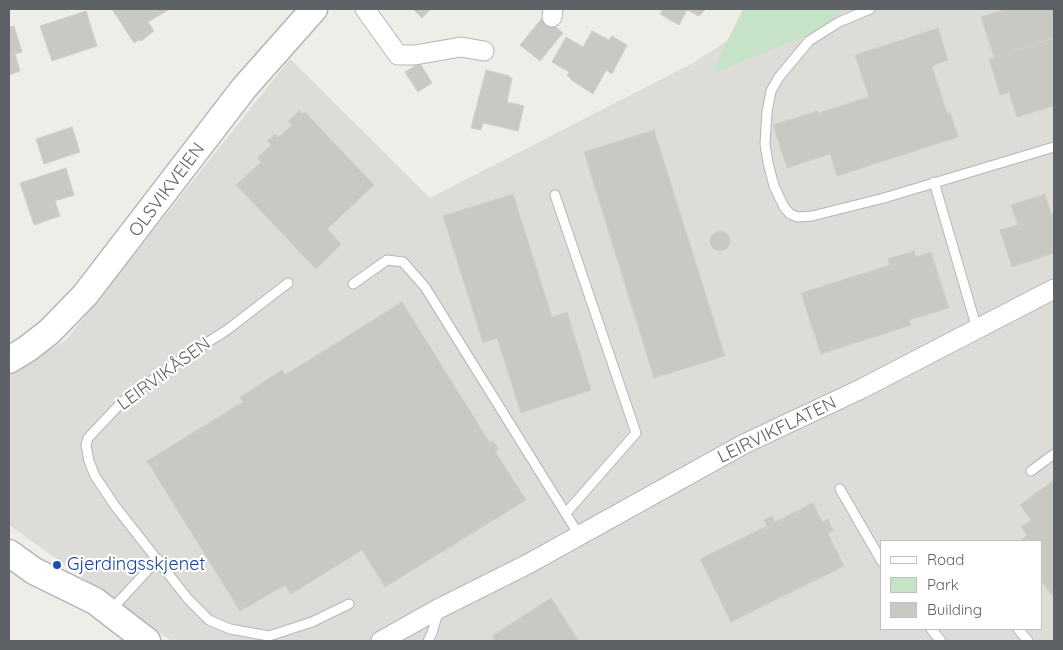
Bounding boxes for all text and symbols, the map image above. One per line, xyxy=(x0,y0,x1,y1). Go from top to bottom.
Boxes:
street label: OLSVIKVEIEN xyxy=(125,139,209,241)
street label: LEIRVIKÅSEN xyxy=(113,333,215,415)
street label: LEIRVIKFLATEN xyxy=(714,392,840,468)
legend xyxy=(880,540,1043,630)
text: Road xyxy=(927,550,964,569)
place label: Gjerdingsskjenet xyxy=(67,554,205,576)
marker: Gjerdingsskjenet xyxy=(51,559,63,571)
text: Park xyxy=(927,575,959,594)
text: Building xyxy=(927,600,982,619)

